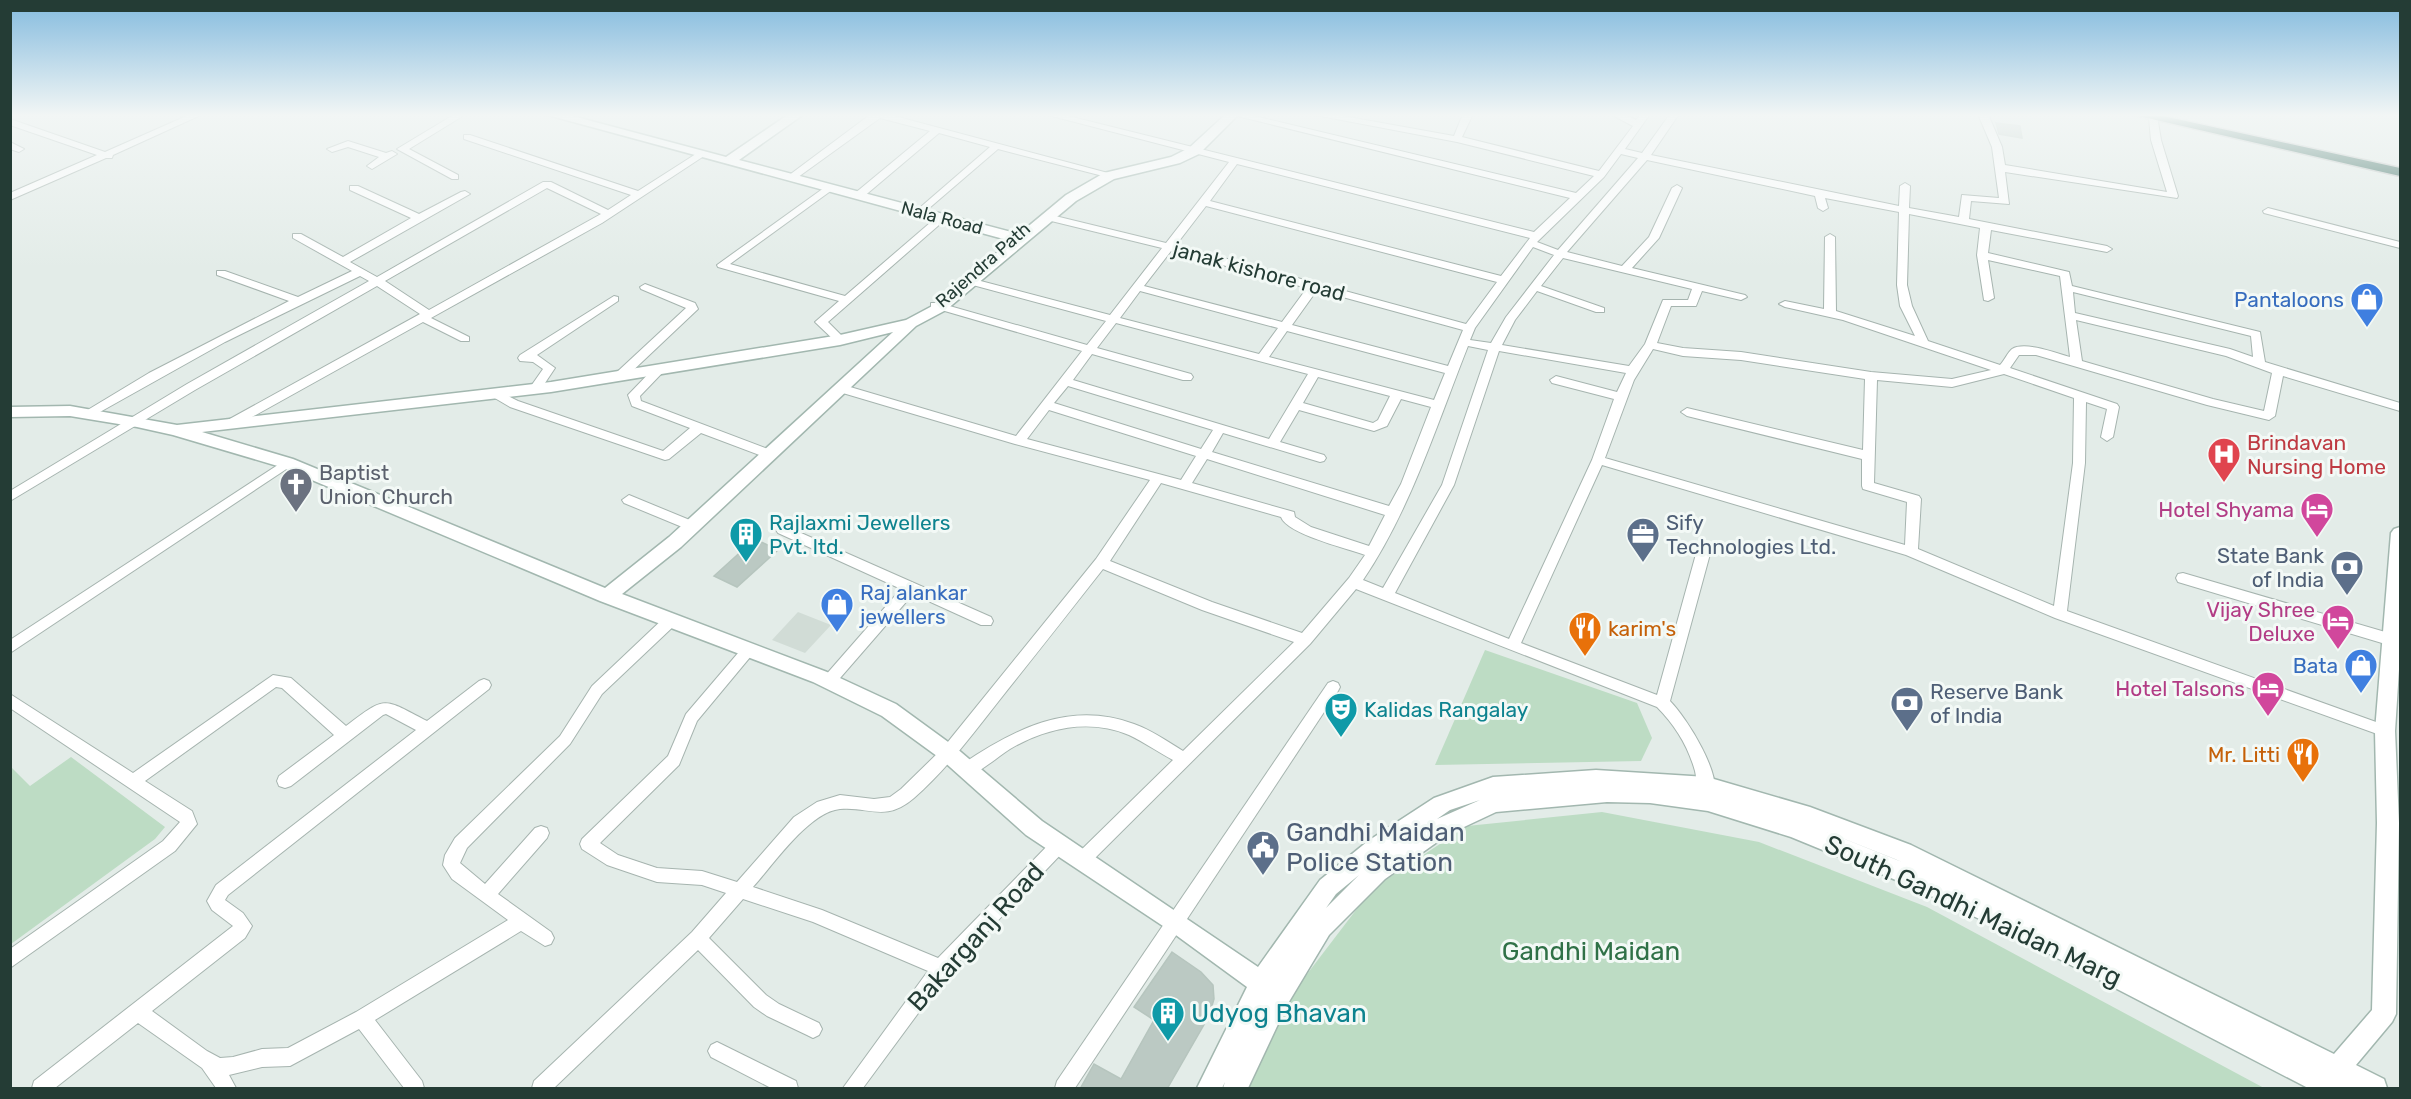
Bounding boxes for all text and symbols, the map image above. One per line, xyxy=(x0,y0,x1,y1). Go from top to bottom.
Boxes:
street label: Nala Road xyxy=(899,197,985,239)
street label: Rajendra Path xyxy=(931,218,1035,312)
street label: janak kishore road xyxy=(1169,236,1348,306)
shop icon: Pantaloons xyxy=(2349,281,2385,328)
place label: Pantaloons xyxy=(2234,287,2344,312)
place label: Brindavan Nursing Home xyxy=(2247,430,2386,479)
hospital icon: Brindavan Nursing Home xyxy=(2206,436,2242,483)
place label: Baptist Union Church xyxy=(319,460,453,509)
church icon: Baptist Union Church xyxy=(278,466,314,513)
hotel icon: Hotel Shyama xyxy=(2299,491,2335,538)
place label: Hotel Shyama xyxy=(2158,497,2294,522)
place label: Rajlaxmi Jewellers Pvt. ltd. xyxy=(769,510,951,559)
place label: Sify Technologies Ltd. xyxy=(1666,510,1836,559)
building icon: Rajlaxmi Jewellers Pvt. ltd. xyxy=(728,516,764,563)
office icon: Sify Technologies Ltd. xyxy=(1625,516,1661,563)
place label: State Bank of India xyxy=(2217,543,2324,592)
bank icon: State Bank of India xyxy=(2329,549,2365,596)
place label: Raj alankar jewellers xyxy=(859,580,967,629)
shop icon: Raj alankar jewellers xyxy=(819,586,855,633)
place label: Vijay Shree Deluxe xyxy=(2206,597,2315,646)
hotel icon: Vijay Shree Deluxe xyxy=(2320,603,2356,650)
restaurant icon: karim's xyxy=(1567,610,1603,657)
place label: karim's xyxy=(1608,616,1676,641)
shop icon: Bata xyxy=(2343,647,2379,694)
place label: Bata xyxy=(2293,653,2338,678)
hotel icon: Hotel Talsons xyxy=(2250,670,2286,717)
place label: Hotel Talsons xyxy=(2115,676,2245,701)
place label: Reserve Bank of India xyxy=(1930,679,2063,728)
bank icon: Reserve Bank of India xyxy=(1889,685,1925,732)
theatre icon: Kalidas Rangalay xyxy=(1323,691,1359,738)
place label: Kalidas Rangalay xyxy=(1364,697,1529,722)
restaurant icon: Mr. Litti xyxy=(2285,736,2321,783)
place label: Mr. Litti xyxy=(2208,742,2280,767)
place label: Gandhi Maidan Police Station xyxy=(1286,817,1465,878)
street label: South Gandhi Maidan Marg xyxy=(1820,828,2126,994)
public building icon: Gandhi Maidan Police Station xyxy=(1245,829,1281,876)
street label: Bakarganj Road xyxy=(901,856,1051,1018)
park label: Gandhi Maidan xyxy=(1502,936,1680,967)
building icon: Udyog Bhavan xyxy=(1150,995,1186,1042)
place label: Udyog Bhavan xyxy=(1191,998,1367,1029)

